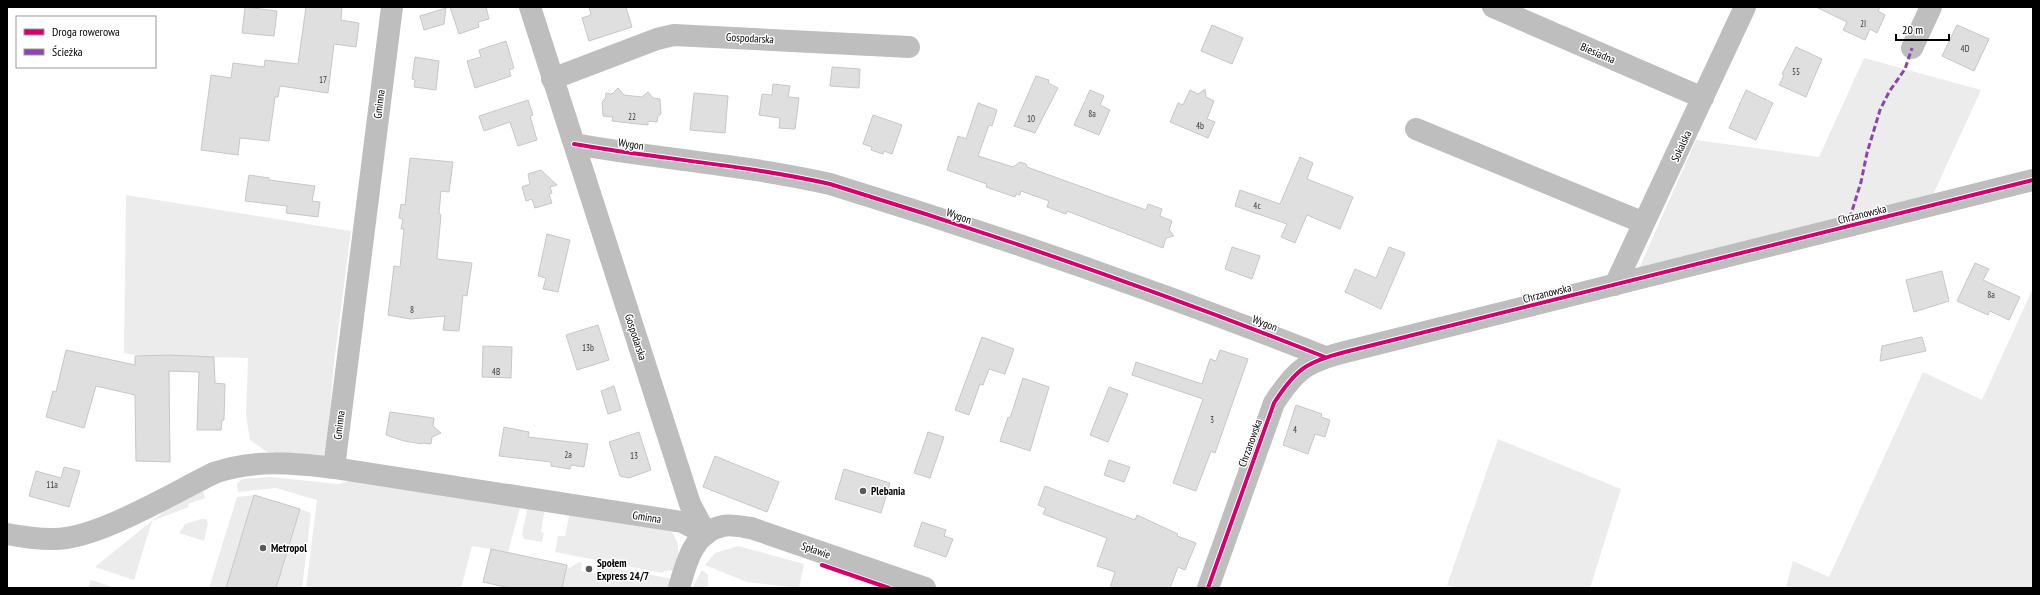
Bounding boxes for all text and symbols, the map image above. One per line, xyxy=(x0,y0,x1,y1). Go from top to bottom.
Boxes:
legend xyxy=(16,16,156,68)
scale bar xyxy=(1896,16,1949,42)
house number: 2I xyxy=(1860,18,1866,29)
text: 20 m xyxy=(1902,22,1923,37)
text: Droga rowerowa xyxy=(52,24,120,39)
street label: Gospodarska xyxy=(726,30,774,46)
street label: Biesiadna xyxy=(1578,39,1618,67)
house number: 4D xyxy=(1961,43,1970,54)
text: Ścieżka xyxy=(52,44,83,59)
house number: 55 xyxy=(1792,66,1800,77)
house number: 17 xyxy=(319,74,327,85)
street label: Gminna xyxy=(370,89,388,119)
house number: 8a xyxy=(1088,108,1096,119)
house number: 22 xyxy=(628,111,636,122)
house number: 10 xyxy=(1027,113,1035,124)
house number: 4b xyxy=(1196,120,1204,131)
street label: Sokalska xyxy=(1668,128,1694,164)
street label: Wygon xyxy=(617,135,645,153)
house number: 4c xyxy=(1253,200,1261,211)
street label: Chrzanowska xyxy=(1836,201,1888,227)
street label: Wygon xyxy=(945,205,974,227)
street label: Chrzanowska xyxy=(1521,280,1573,306)
house number: 8a xyxy=(1987,289,1995,300)
house number: 8 xyxy=(410,304,414,315)
street label: Gospodarska xyxy=(622,312,650,362)
street label: Wygon xyxy=(1250,312,1280,334)
house number: 13b xyxy=(582,342,594,353)
house number: 4B xyxy=(492,366,500,377)
street label: Gminna xyxy=(330,410,348,440)
house number: 3 xyxy=(1210,414,1214,425)
street label: Chrzanowska xyxy=(1235,417,1265,469)
house number: 4 xyxy=(1293,424,1297,435)
house number: 2a xyxy=(564,449,572,460)
house number: 13 xyxy=(630,450,638,461)
house number: 11a xyxy=(46,479,58,490)
place label: Plebania xyxy=(871,484,905,498)
marker: Plebania xyxy=(858,486,868,496)
street label: Gminna xyxy=(632,508,662,526)
street label: Spławie xyxy=(800,539,833,562)
place label: Metropol xyxy=(271,541,307,555)
marker: Metropol xyxy=(258,543,268,553)
place label: Społem Express 24/7 xyxy=(597,556,649,583)
marker: Społem Express 24/7 xyxy=(584,564,594,574)

